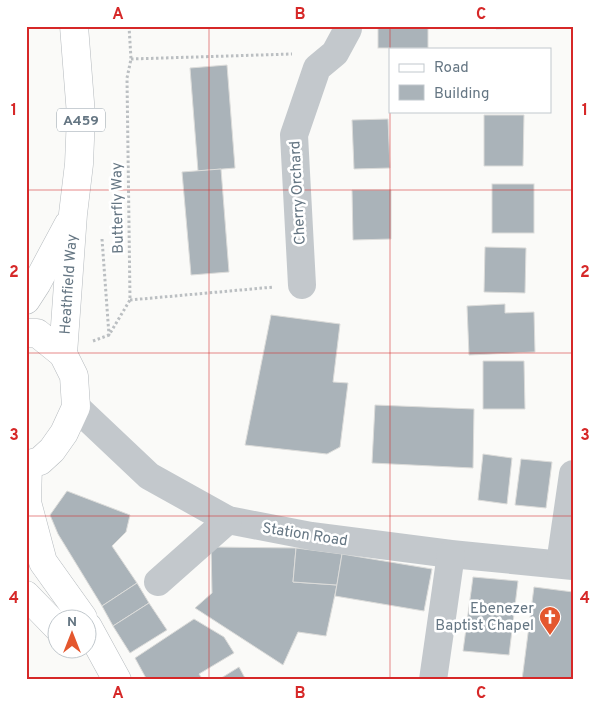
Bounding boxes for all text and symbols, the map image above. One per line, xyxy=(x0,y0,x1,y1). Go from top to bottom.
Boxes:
text: A xyxy=(112,5,124,25)
text: B xyxy=(294,5,306,25)
text: C xyxy=(476,5,486,25)
legend xyxy=(389,48,552,112)
text: Road xyxy=(434,59,469,78)
text: Building xyxy=(434,85,489,104)
text: 1 xyxy=(11,101,17,121)
text: 1 xyxy=(582,101,588,121)
road number: A459 xyxy=(57,108,105,132)
street label: Cherry Orchard xyxy=(286,140,311,245)
street label: Butterfly Way xyxy=(108,162,129,254)
street label: Heathfield Way xyxy=(56,233,83,335)
text: 2 xyxy=(9,263,19,283)
text: 2 xyxy=(580,263,590,283)
text: 3 xyxy=(9,426,19,446)
text: 3 xyxy=(580,426,590,446)
street label: Station Road xyxy=(261,519,349,552)
text: 4 xyxy=(9,589,19,609)
text: 4 xyxy=(580,589,590,609)
place label: Ebenezer Baptist Chapel xyxy=(435,600,534,636)
church icon: Ebenezer Baptist Chapel xyxy=(538,605,562,636)
north arrow xyxy=(48,608,98,658)
text: N xyxy=(67,614,77,631)
text: A xyxy=(112,684,124,704)
text: B xyxy=(294,684,306,704)
text: C xyxy=(476,684,486,704)

